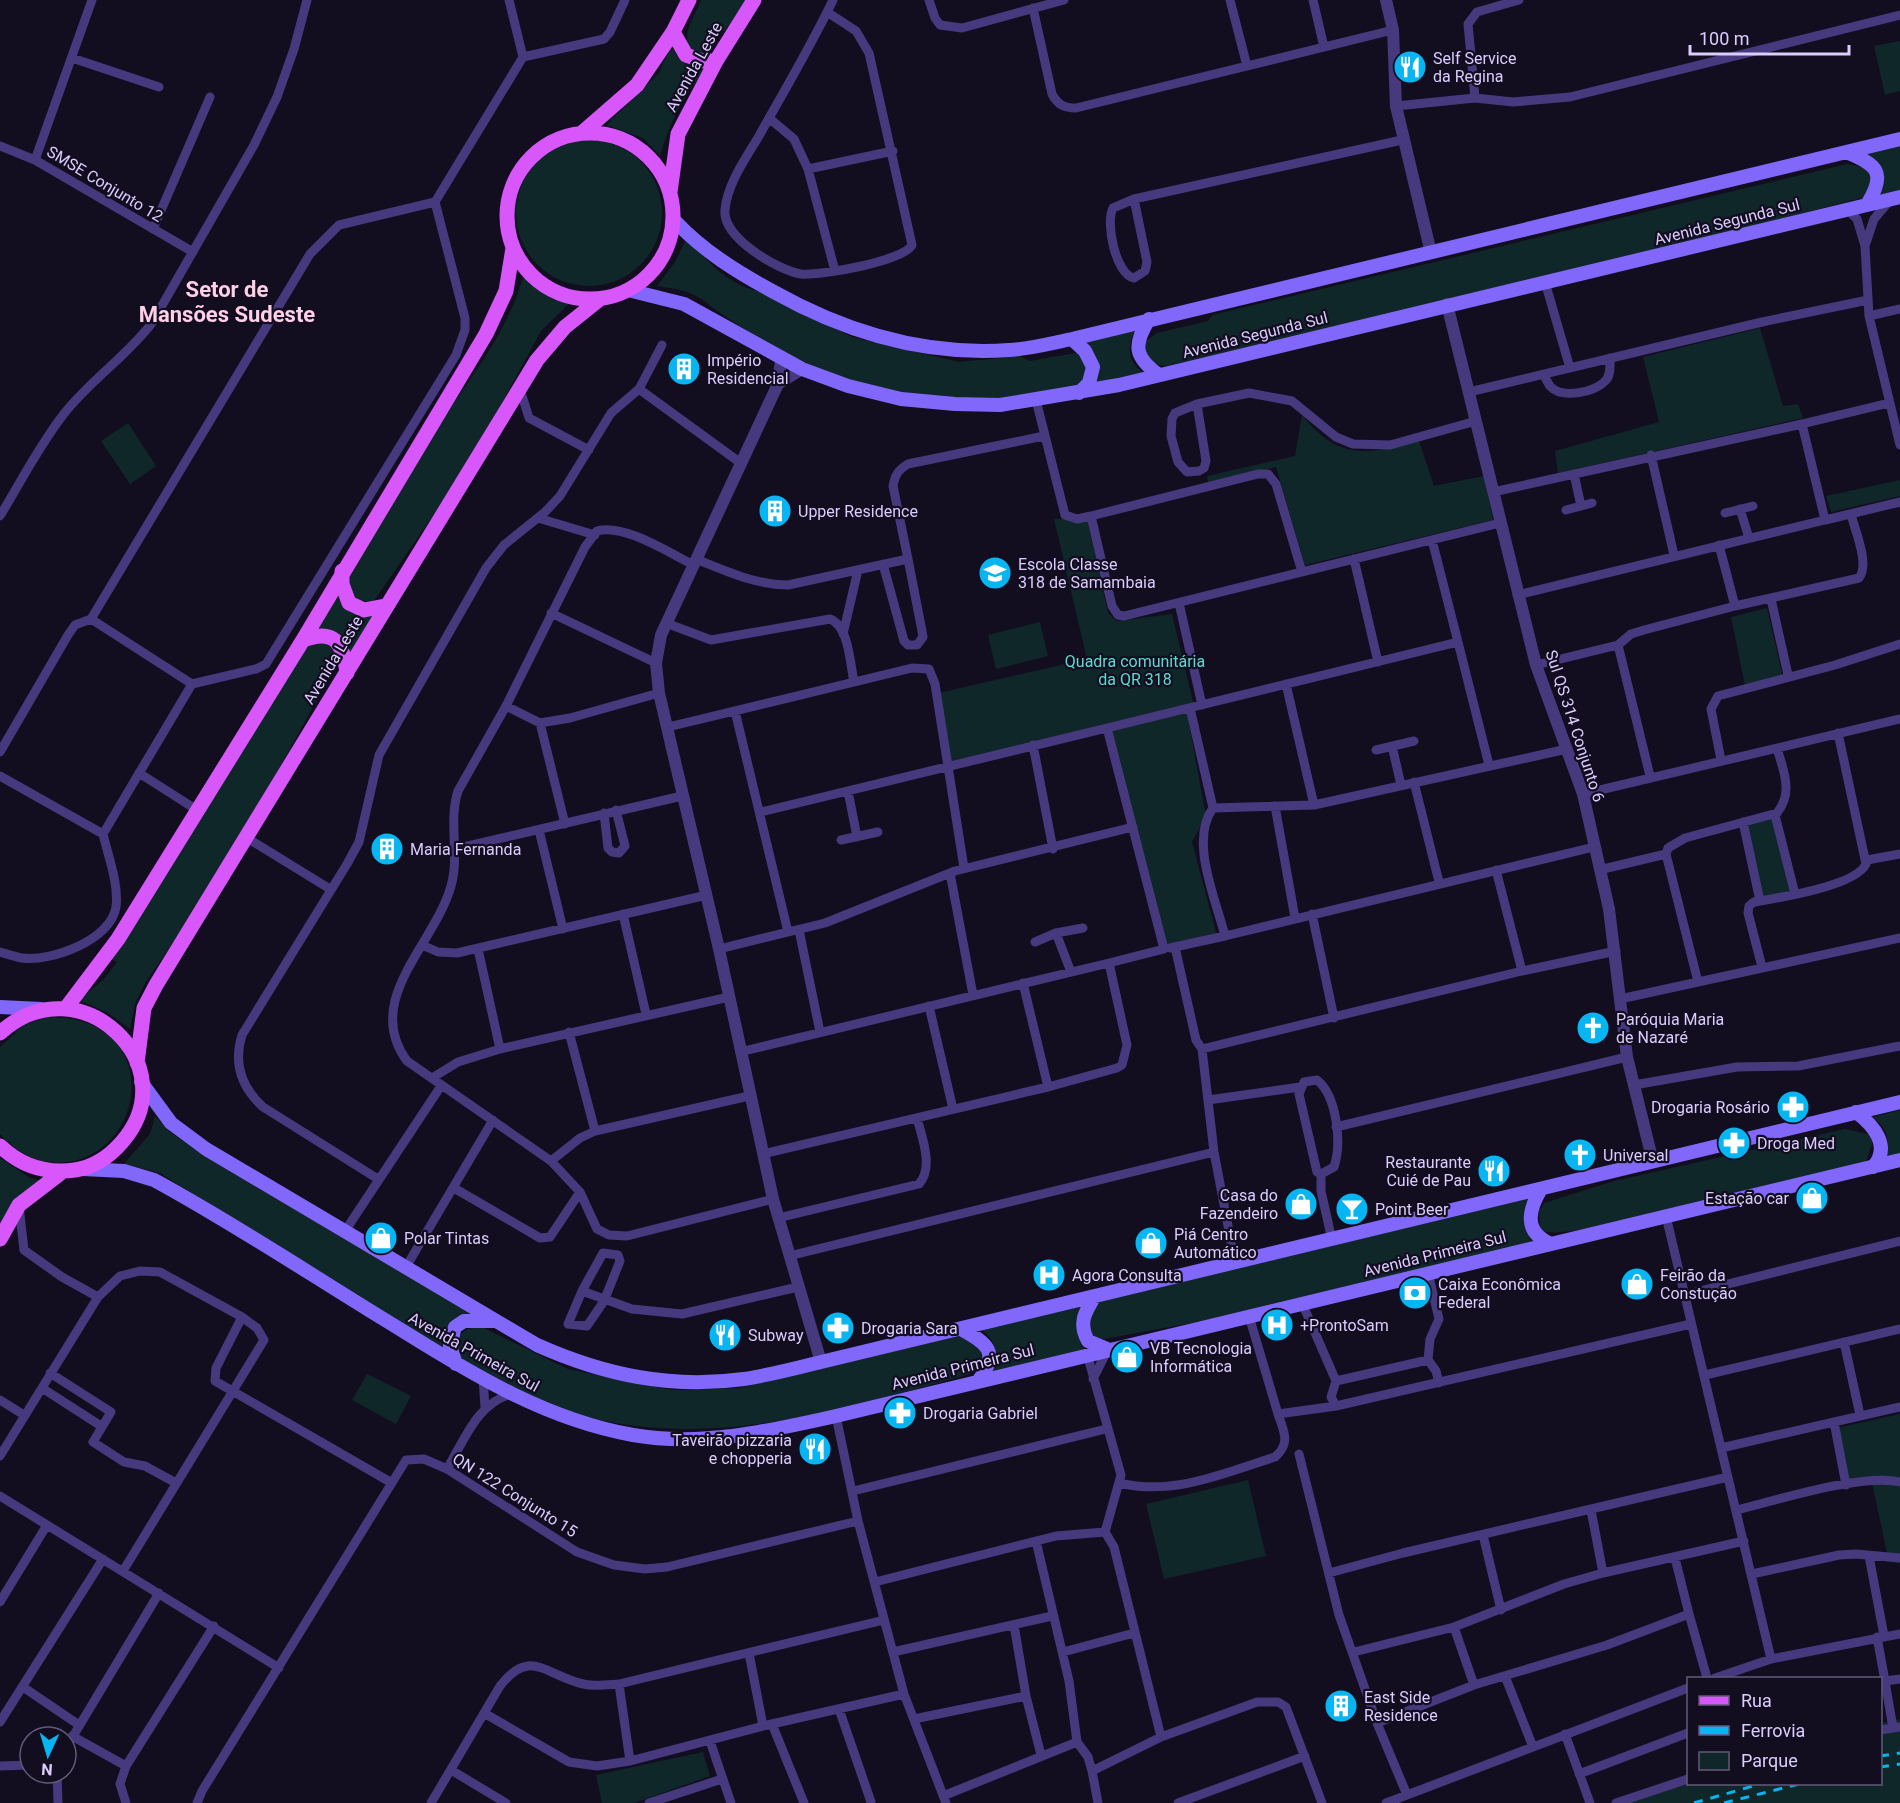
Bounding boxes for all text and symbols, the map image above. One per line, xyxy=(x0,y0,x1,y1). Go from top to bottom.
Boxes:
scale bar xyxy=(1690,18,1849,56)
street label: Avenida Leste xyxy=(662,19,726,115)
text: 100 m xyxy=(1699,28,1750,49)
restaurant icon: Self Service da Regina xyxy=(1392,49,1428,85)
place label: Self Service da Regina xyxy=(1433,49,1516,86)
street label: SMSE Conjunto 12 xyxy=(44,142,166,226)
street label: Avenida Segunda Sul xyxy=(1652,195,1802,249)
district label: Setor de Mansões Sudeste xyxy=(139,277,315,327)
street label: Avenida Segunda Sul xyxy=(1180,308,1330,362)
building icon: Império Residencial xyxy=(666,351,702,387)
place label: Império Residencial xyxy=(707,351,789,388)
building icon: Upper Residence xyxy=(757,493,793,529)
place label: Upper Residence xyxy=(798,502,918,521)
school or university icon: Escola Classe 318 de Samambaia xyxy=(977,555,1013,591)
place label: Escola Classe 318 de Samambaia xyxy=(1018,555,1156,592)
street label: Avenida Leste xyxy=(299,612,367,708)
street label: Sul QS 314 Conjunto 6 xyxy=(1541,648,1609,804)
park label: Quadra comunitária da QR 318 xyxy=(1065,652,1205,689)
building icon: Maria Fernanda xyxy=(369,831,405,867)
place label: Maria Fernanda xyxy=(410,840,521,859)
church icon: Paróquia Maria de Nazaré xyxy=(1575,1010,1611,1046)
place label: Paróquia Maria de Nazaré xyxy=(1616,1010,1724,1047)
pharmacy icon: Drogaria Rosário xyxy=(1775,1089,1811,1125)
place label: Drogaria Rosário xyxy=(1651,1098,1770,1117)
pharmacy icon: Droga Med xyxy=(1716,1125,1752,1161)
place label: Droga Med xyxy=(1757,1134,1835,1153)
church icon: Universal xyxy=(1562,1137,1598,1173)
place label: Universal xyxy=(1603,1146,1669,1165)
place label: Restaurante Cuié de Pau xyxy=(1385,1153,1471,1190)
restaurant icon: Restaurante Cuié de Pau xyxy=(1476,1153,1512,1189)
shop icon: Estação car xyxy=(1794,1180,1830,1216)
place label: Casa do Fazendeiro xyxy=(1200,1186,1278,1223)
shop icon: Casa do Fazendeiro xyxy=(1283,1186,1319,1222)
place label: Estação car xyxy=(1705,1189,1790,1208)
bar icon: Point Beer xyxy=(1334,1191,1370,1227)
place label: Point Beer xyxy=(1375,1200,1449,1219)
shop icon: Polar Tintas xyxy=(363,1220,399,1256)
shop icon: Piá Centro Automático xyxy=(1133,1225,1169,1261)
place label: Piá Centro Automático xyxy=(1174,1225,1257,1262)
street label: Avenida Primeira Sul xyxy=(1362,1227,1508,1281)
place label: Polar Tintas xyxy=(404,1229,489,1248)
hospital icon: Agora Consulta xyxy=(1031,1257,1067,1293)
place label: Agora Consulta xyxy=(1072,1266,1182,1285)
shop icon: Feirão da Constução xyxy=(1619,1266,1655,1302)
place label: Feirão da Constução xyxy=(1660,1266,1737,1303)
bank icon: Caixa Econômica Federal xyxy=(1397,1275,1433,1311)
place label: Caixa Econômica Federal xyxy=(1438,1275,1561,1312)
hospital icon: +ProntoSam xyxy=(1259,1307,1295,1343)
street label: Avenida Primeira Sul xyxy=(405,1308,543,1396)
pharmacy icon: Drogaria Sara xyxy=(820,1310,856,1346)
place label: +ProntoSam xyxy=(1300,1316,1389,1335)
restaurant icon: Subway xyxy=(707,1317,743,1353)
place label: Drogaria Sara xyxy=(861,1319,958,1338)
place label: Subway xyxy=(748,1326,804,1345)
shop icon: VB Tecnologia Informática xyxy=(1109,1339,1145,1375)
place label: VB Tecnologia Informática xyxy=(1150,1339,1252,1376)
street label: Avenida Primeira Sul xyxy=(890,1340,1036,1394)
pharmacy icon: Drogaria Gabriel xyxy=(882,1395,918,1431)
place label: Drogaria Gabriel xyxy=(923,1404,1038,1423)
place label: Taveirão pizzaria e chopperia xyxy=(672,1431,792,1468)
restaurant icon: Taveirão pizzaria e chopperia xyxy=(797,1431,833,1467)
street label: QN 122 Conjunto 15 xyxy=(449,1449,581,1541)
legend xyxy=(1687,1677,1882,1785)
building icon: East Side Residence xyxy=(1323,1688,1359,1724)
place label: East Side Residence xyxy=(1364,1688,1438,1725)
text: Rua xyxy=(1741,1690,1772,1711)
text: Ferrovia xyxy=(1741,1720,1805,1741)
north arrow xyxy=(18,1725,78,1785)
text: Parque xyxy=(1741,1750,1798,1771)
text: N xyxy=(41,1760,53,1779)

